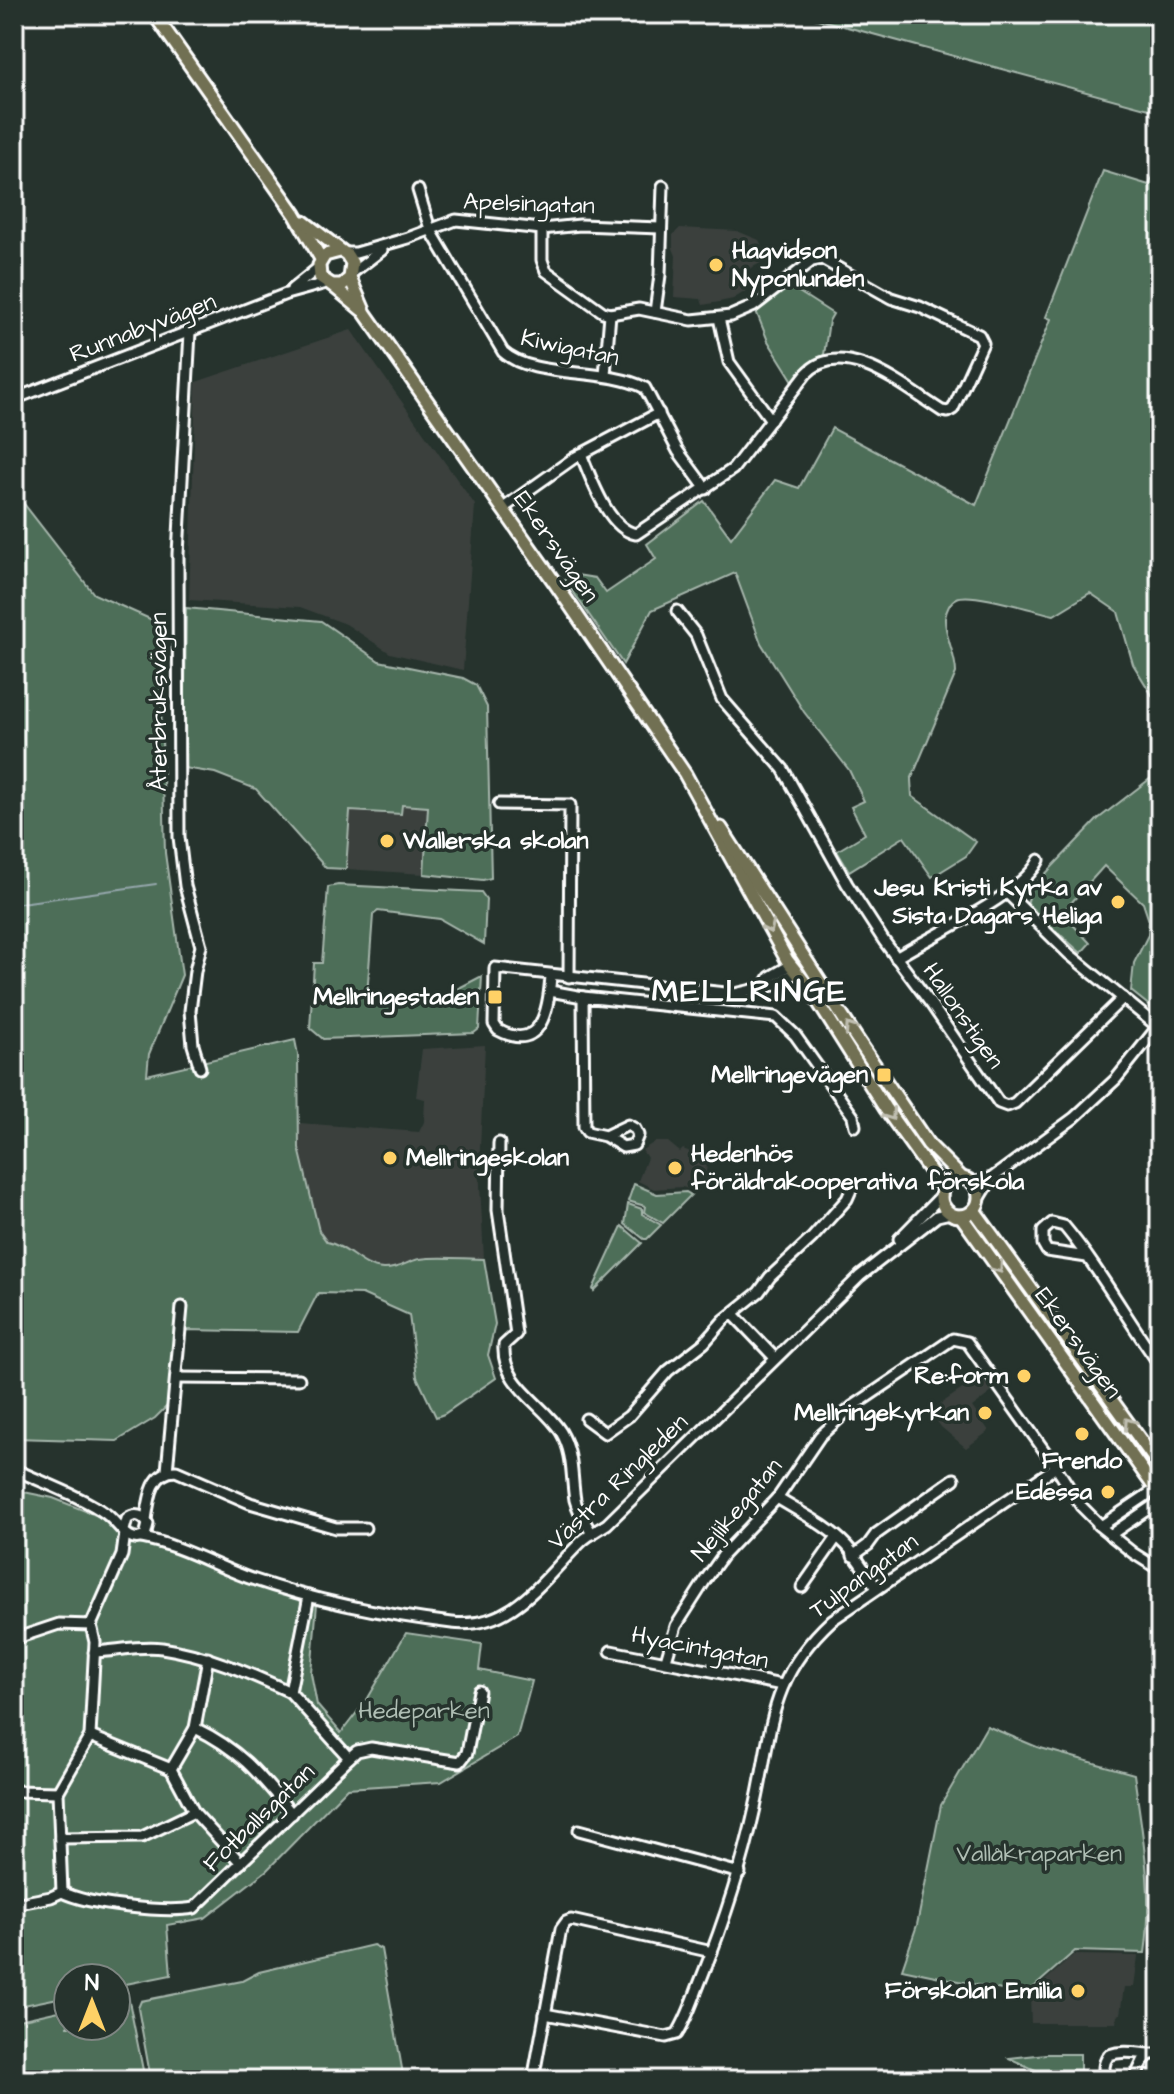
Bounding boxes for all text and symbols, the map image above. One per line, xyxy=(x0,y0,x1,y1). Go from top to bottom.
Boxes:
street label: Apelsingatan xyxy=(463,185,595,224)
place label: Hagvidson Nyponlunden xyxy=(732,234,864,298)
marker: Hagvidson Nyponlunden xyxy=(707,256,725,274)
street label: Runnabyvägen xyxy=(65,285,221,372)
street label: Kiwigatan xyxy=(517,321,622,376)
street label: Ekersvägen xyxy=(504,484,607,610)
street label: Återbruksvägen xyxy=(142,612,177,792)
place label: Wallerska skolan xyxy=(402,824,588,858)
marker: Wallerska skolan xyxy=(378,832,396,850)
place label: Jesu Kristi Kyrka av Sista Dagars Heliga xyxy=(873,871,1103,934)
marker: Jesu Kristi Kyrka av Sista Dagars Heliga xyxy=(1109,893,1127,911)
one-way arrow xyxy=(759,919,775,934)
street label: Hallonstigen xyxy=(913,956,1012,1077)
district label: MELLRINGE xyxy=(652,969,848,1014)
place label: Mellringestaden xyxy=(313,980,479,1015)
marker: Mellringestaden xyxy=(486,988,504,1006)
one-way arrow xyxy=(844,1022,859,1036)
place label: Mellringevägen xyxy=(711,1058,868,1093)
marker: Mellringevägen xyxy=(875,1066,893,1084)
one-way arrow xyxy=(880,1107,895,1121)
place label: Hedenhös föräldrakooperativa förskola xyxy=(690,1137,1025,1199)
place label: Mellringeskolan xyxy=(406,1141,569,1176)
marker: Mellringeskolan xyxy=(381,1149,399,1167)
marker: Hedenhös föräldrakooperativa förskola xyxy=(666,1159,684,1177)
one-way arrow xyxy=(988,1260,1003,1274)
street label: Ekersvägen xyxy=(1025,1281,1130,1406)
place label: Re:form xyxy=(914,1359,1008,1393)
marker: Re:form xyxy=(1015,1367,1033,1385)
place label: Mellringekyrkan xyxy=(794,1396,969,1432)
marker: Mellringekyrkan xyxy=(976,1404,994,1422)
street label: Västra Ringleden xyxy=(540,1406,696,1559)
one-way arrow xyxy=(1124,1418,1139,1432)
marker: Frendo xyxy=(1073,1425,1091,1443)
place label: Frendo xyxy=(1042,1444,1123,1478)
street label: Nejlikegatan xyxy=(684,1451,791,1570)
place label: Edessa xyxy=(1016,1475,1093,1509)
marker: Edessa xyxy=(1099,1483,1117,1501)
street label: Tulpangatan xyxy=(803,1525,926,1628)
street label: Hyacintgatan xyxy=(628,1618,771,1679)
park label: Hedeparken xyxy=(358,1694,490,1728)
street label: Fotballsgatan xyxy=(196,1756,323,1881)
park label: Vallåkraparken xyxy=(956,1837,1122,1871)
north arrow xyxy=(52,1962,132,2042)
text: N xyxy=(85,1968,99,1999)
place label: Förskolan Emilia xyxy=(885,1974,1063,2008)
marker: Förskolan Emilia xyxy=(1069,1982,1087,2000)

